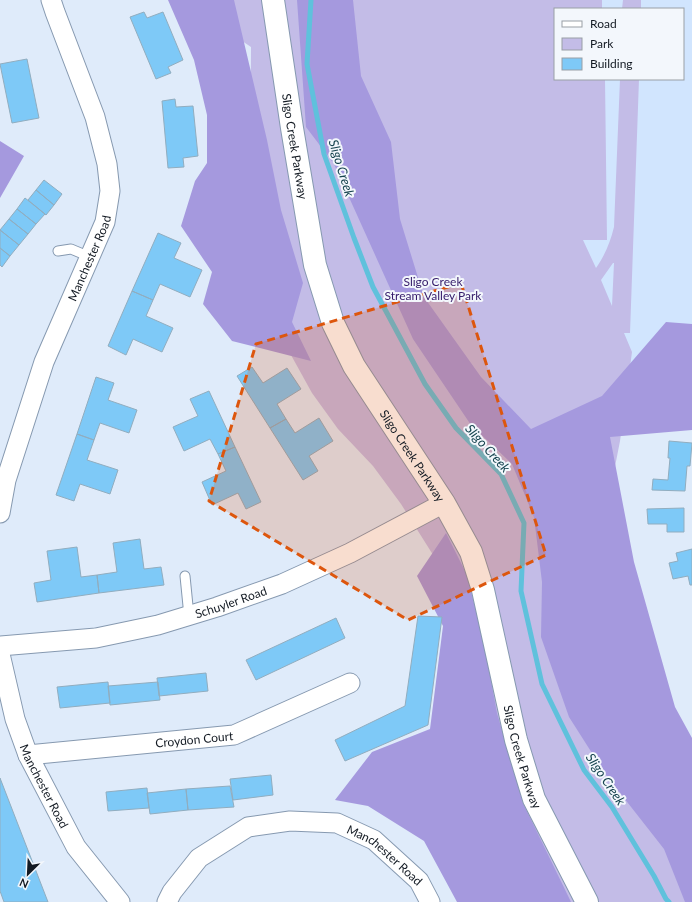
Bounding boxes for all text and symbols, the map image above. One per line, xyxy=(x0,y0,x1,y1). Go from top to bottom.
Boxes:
legend xyxy=(554,8,684,80)
text: Road xyxy=(590,16,617,31)
text: Park xyxy=(590,36,614,51)
text: Building xyxy=(590,56,633,71)
street label: Sligo Creek Parkway xyxy=(279,92,311,201)
water label: Sligo Creek xyxy=(326,137,359,199)
street label: Manchester Road xyxy=(64,214,113,303)
park label: Sligo Creek Stream Valley Park xyxy=(385,274,482,303)
street label: Sligo Creek Parkway xyxy=(377,407,449,505)
water label: Sligo Creek xyxy=(462,421,514,476)
street label: Schuyler Road xyxy=(193,583,269,621)
street label: Sligo Creek Parkway xyxy=(501,704,545,812)
street label: Croydon Court xyxy=(155,728,235,750)
street label: Manchester Road xyxy=(17,742,72,830)
water label: Sligo Creek xyxy=(583,750,630,809)
street label: Manchester Road xyxy=(345,821,426,888)
north arrow xyxy=(8,854,48,894)
text: N xyxy=(17,876,30,891)

